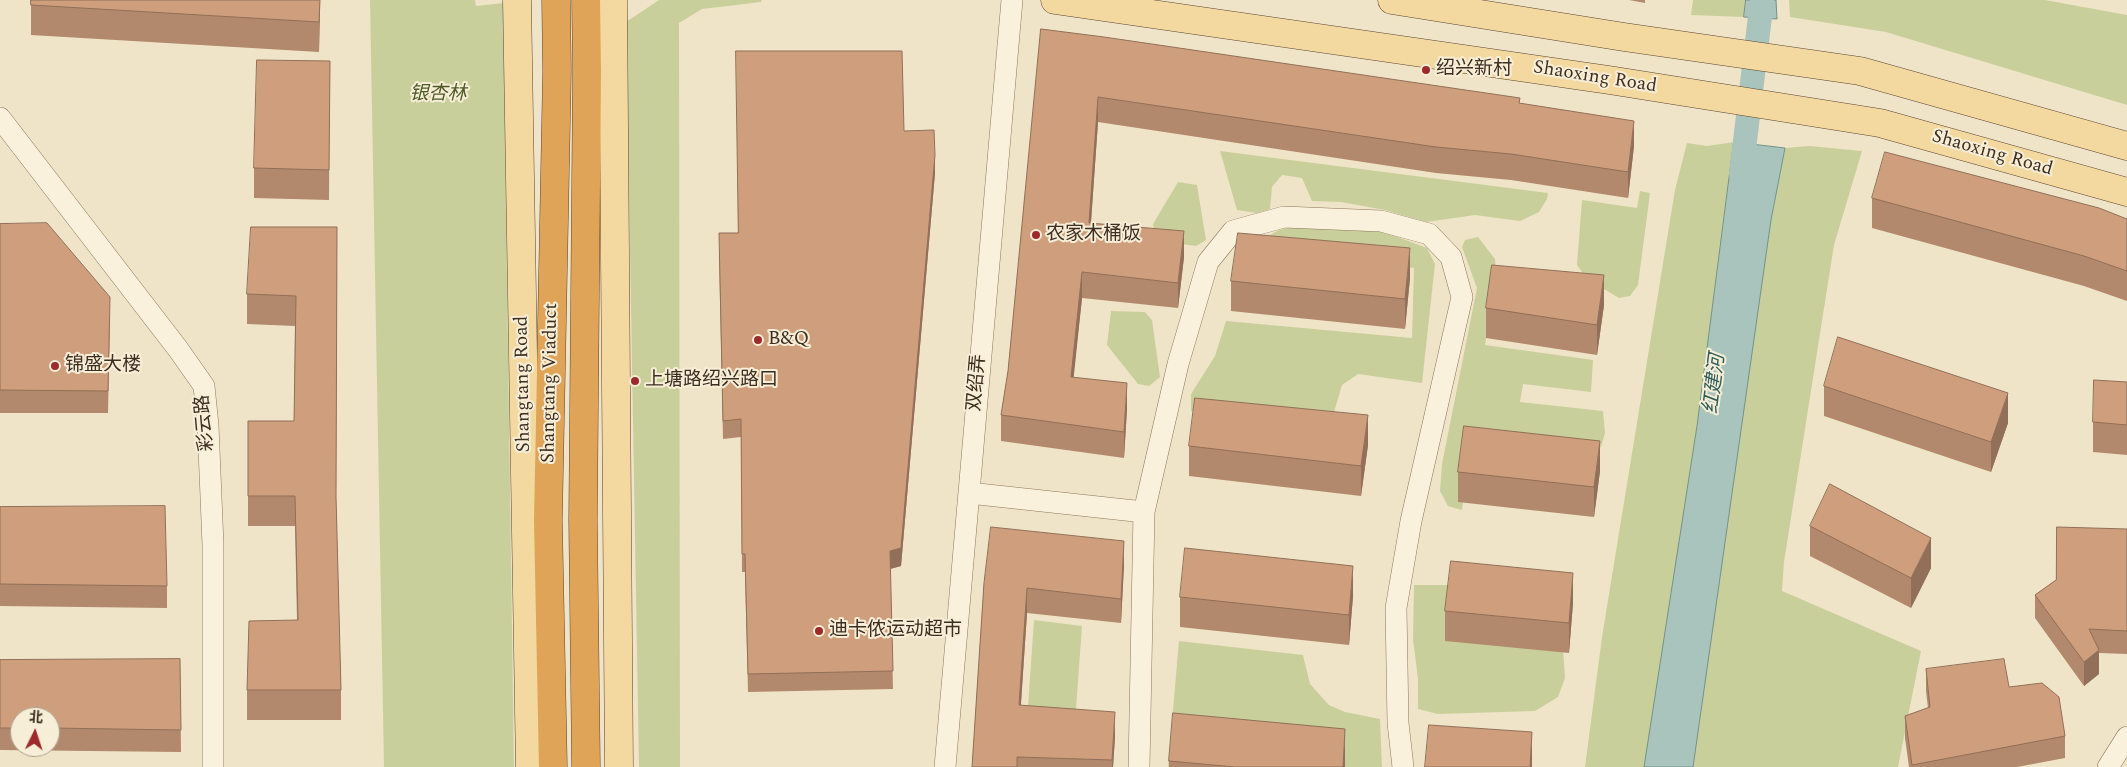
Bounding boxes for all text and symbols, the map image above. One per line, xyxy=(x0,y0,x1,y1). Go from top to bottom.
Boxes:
street label: Shaoxing Road xyxy=(1532,57,1658,99)
place label: 绍兴新村 xyxy=(1436,59,1512,81)
marker: 绍兴新村 xyxy=(1420,64,1432,76)
park label: 银杏林 xyxy=(410,84,466,106)
street label: Shaoxing Road xyxy=(1929,126,2055,182)
place label: 农家木桶饭 xyxy=(1046,224,1141,246)
marker: 农家木桶饭 xyxy=(1030,229,1042,241)
street label: Shangtang Viaduct xyxy=(538,303,564,463)
street label: Shangtang Road xyxy=(511,316,537,452)
place label: B&Q xyxy=(768,329,809,351)
marker: B&Q xyxy=(752,334,764,346)
water label: 红建河 xyxy=(1700,353,1732,415)
street label: 双绍弄 xyxy=(964,354,992,412)
place label: 锦盛大楼 xyxy=(65,355,141,377)
marker: 锦盛大楼 xyxy=(49,360,61,372)
place label: 上塘路绍兴路口 xyxy=(645,370,778,392)
marker: 上塘路绍兴路口 xyxy=(629,375,641,387)
street label: 彩云路 xyxy=(192,394,220,452)
place label: 迪卡侬运动超市 xyxy=(829,620,962,642)
marker: 迪卡侬运动超市 xyxy=(813,625,825,637)
north arrow xyxy=(10,707,60,757)
text: 北 xyxy=(28,707,44,728)

